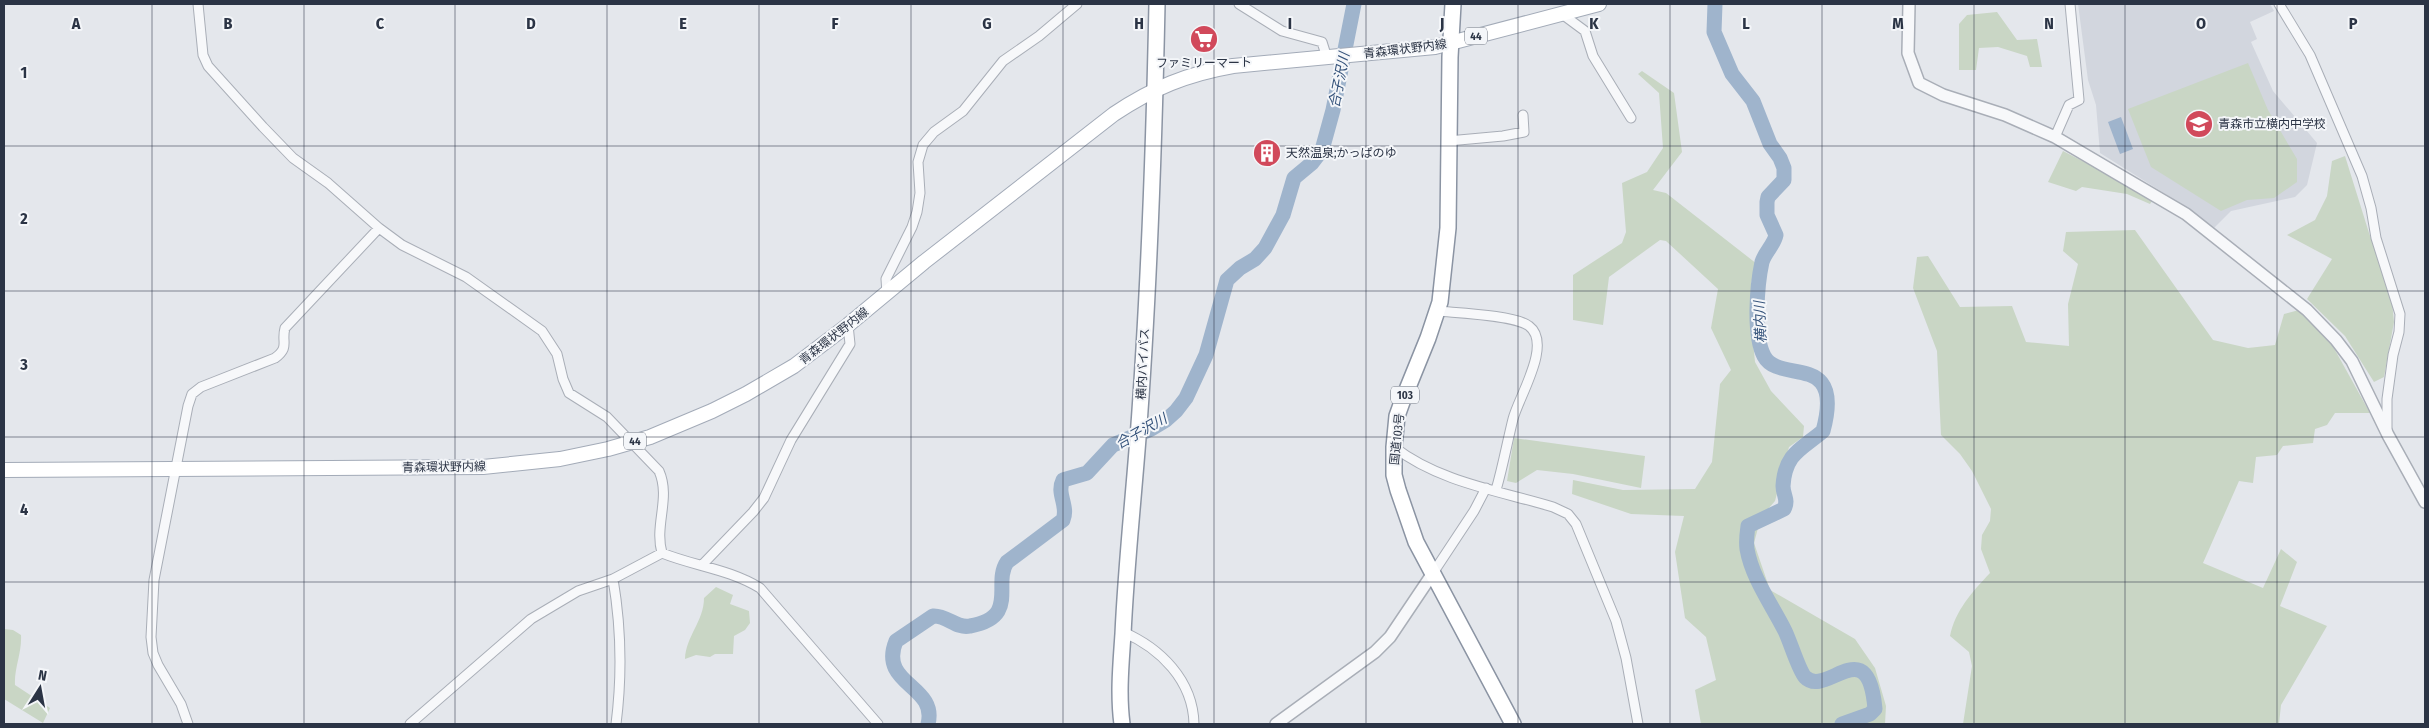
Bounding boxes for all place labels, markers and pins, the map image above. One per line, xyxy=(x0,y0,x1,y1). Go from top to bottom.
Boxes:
supermarket icon: ファミリーマート xyxy=(1189,24,1219,54)
place label: ファミリーマート xyxy=(1156,56,1252,70)
school or university icon: 青森市立横内中学校 xyxy=(2184,109,2214,139)
place label: 青森市立横内中学校 xyxy=(2218,117,2326,131)
building icon: 天然温泉;かっぱのゆ xyxy=(1252,138,1282,168)
place label: 天然温泉;かっぱのゆ xyxy=(1286,146,1397,160)

